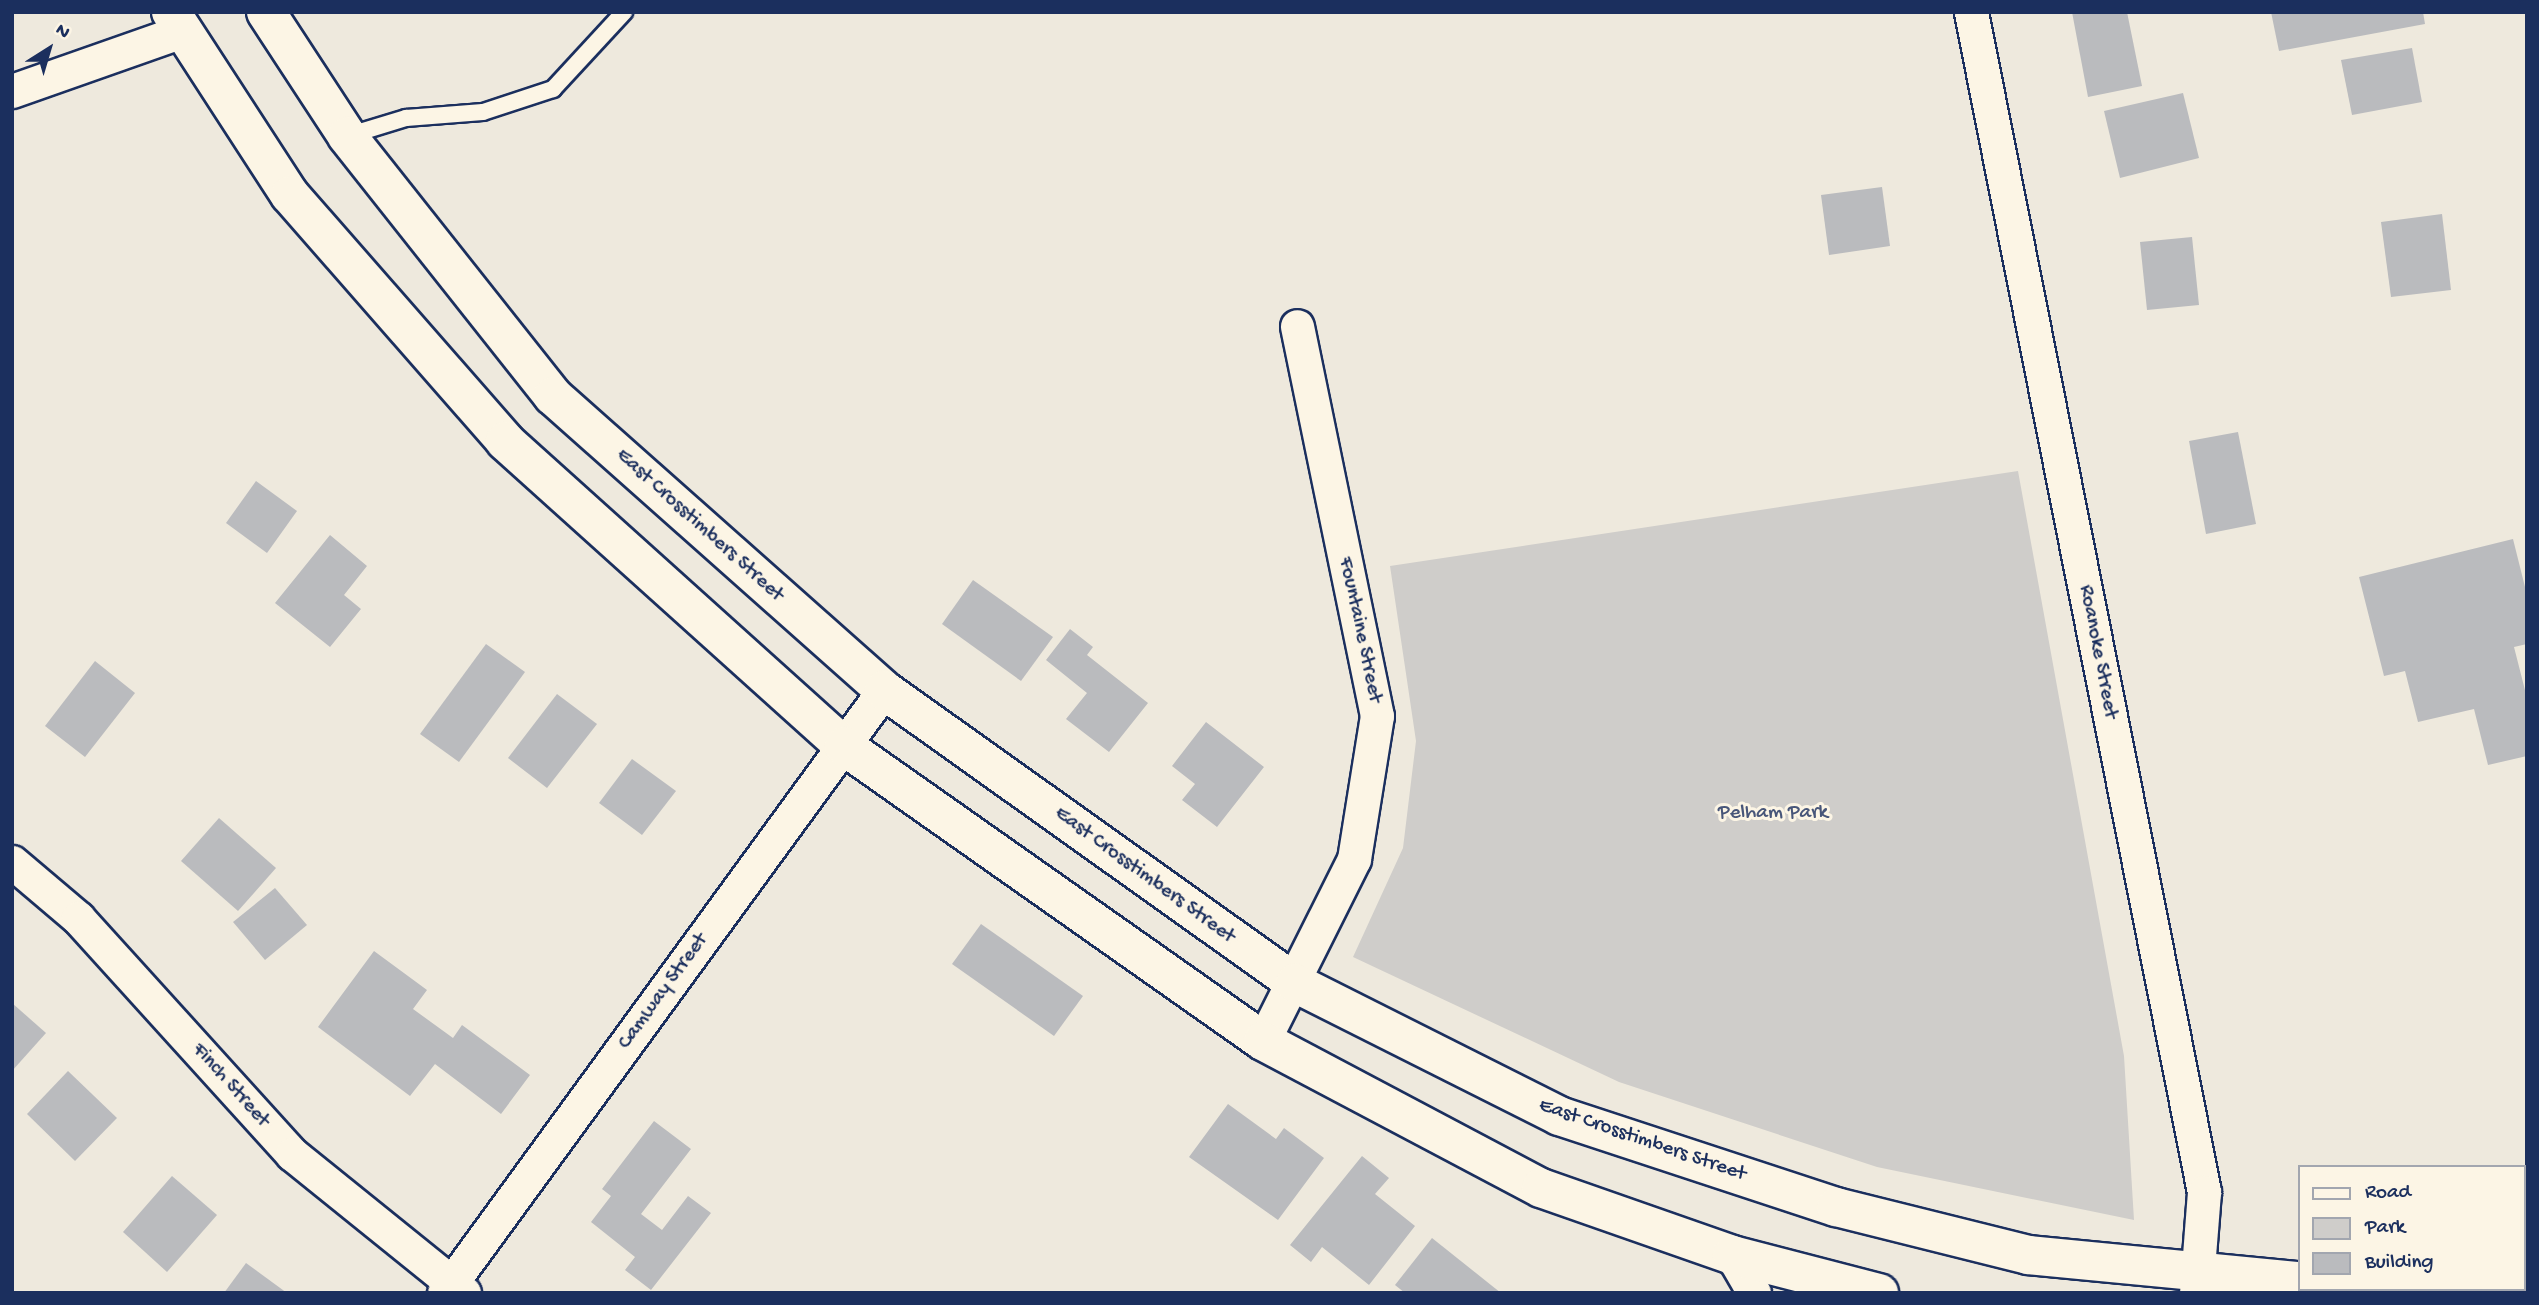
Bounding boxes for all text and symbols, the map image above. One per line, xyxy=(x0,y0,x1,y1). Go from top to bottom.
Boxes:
north arrow xyxy=(14,14,84,84)
text: N xyxy=(50,19,74,45)
street label: East Crosstimbers Street xyxy=(610,444,788,608)
street label: Fountaine Street xyxy=(1331,555,1387,705)
street label: Roanoke Street xyxy=(2072,583,2122,721)
park label: Pelham Park xyxy=(1718,801,1828,827)
street label: East Crosstimbers Street xyxy=(1049,802,1239,950)
street label: Camway Street xyxy=(613,929,715,1055)
street label: Finch Street xyxy=(186,1039,274,1133)
street label: East Crosstimbers Street xyxy=(1535,1094,1749,1188)
legend xyxy=(2298,1165,2525,1291)
text: Road xyxy=(2365,1181,2411,1206)
text: Park xyxy=(2365,1216,2405,1241)
text: Building xyxy=(2365,1251,2434,1276)

